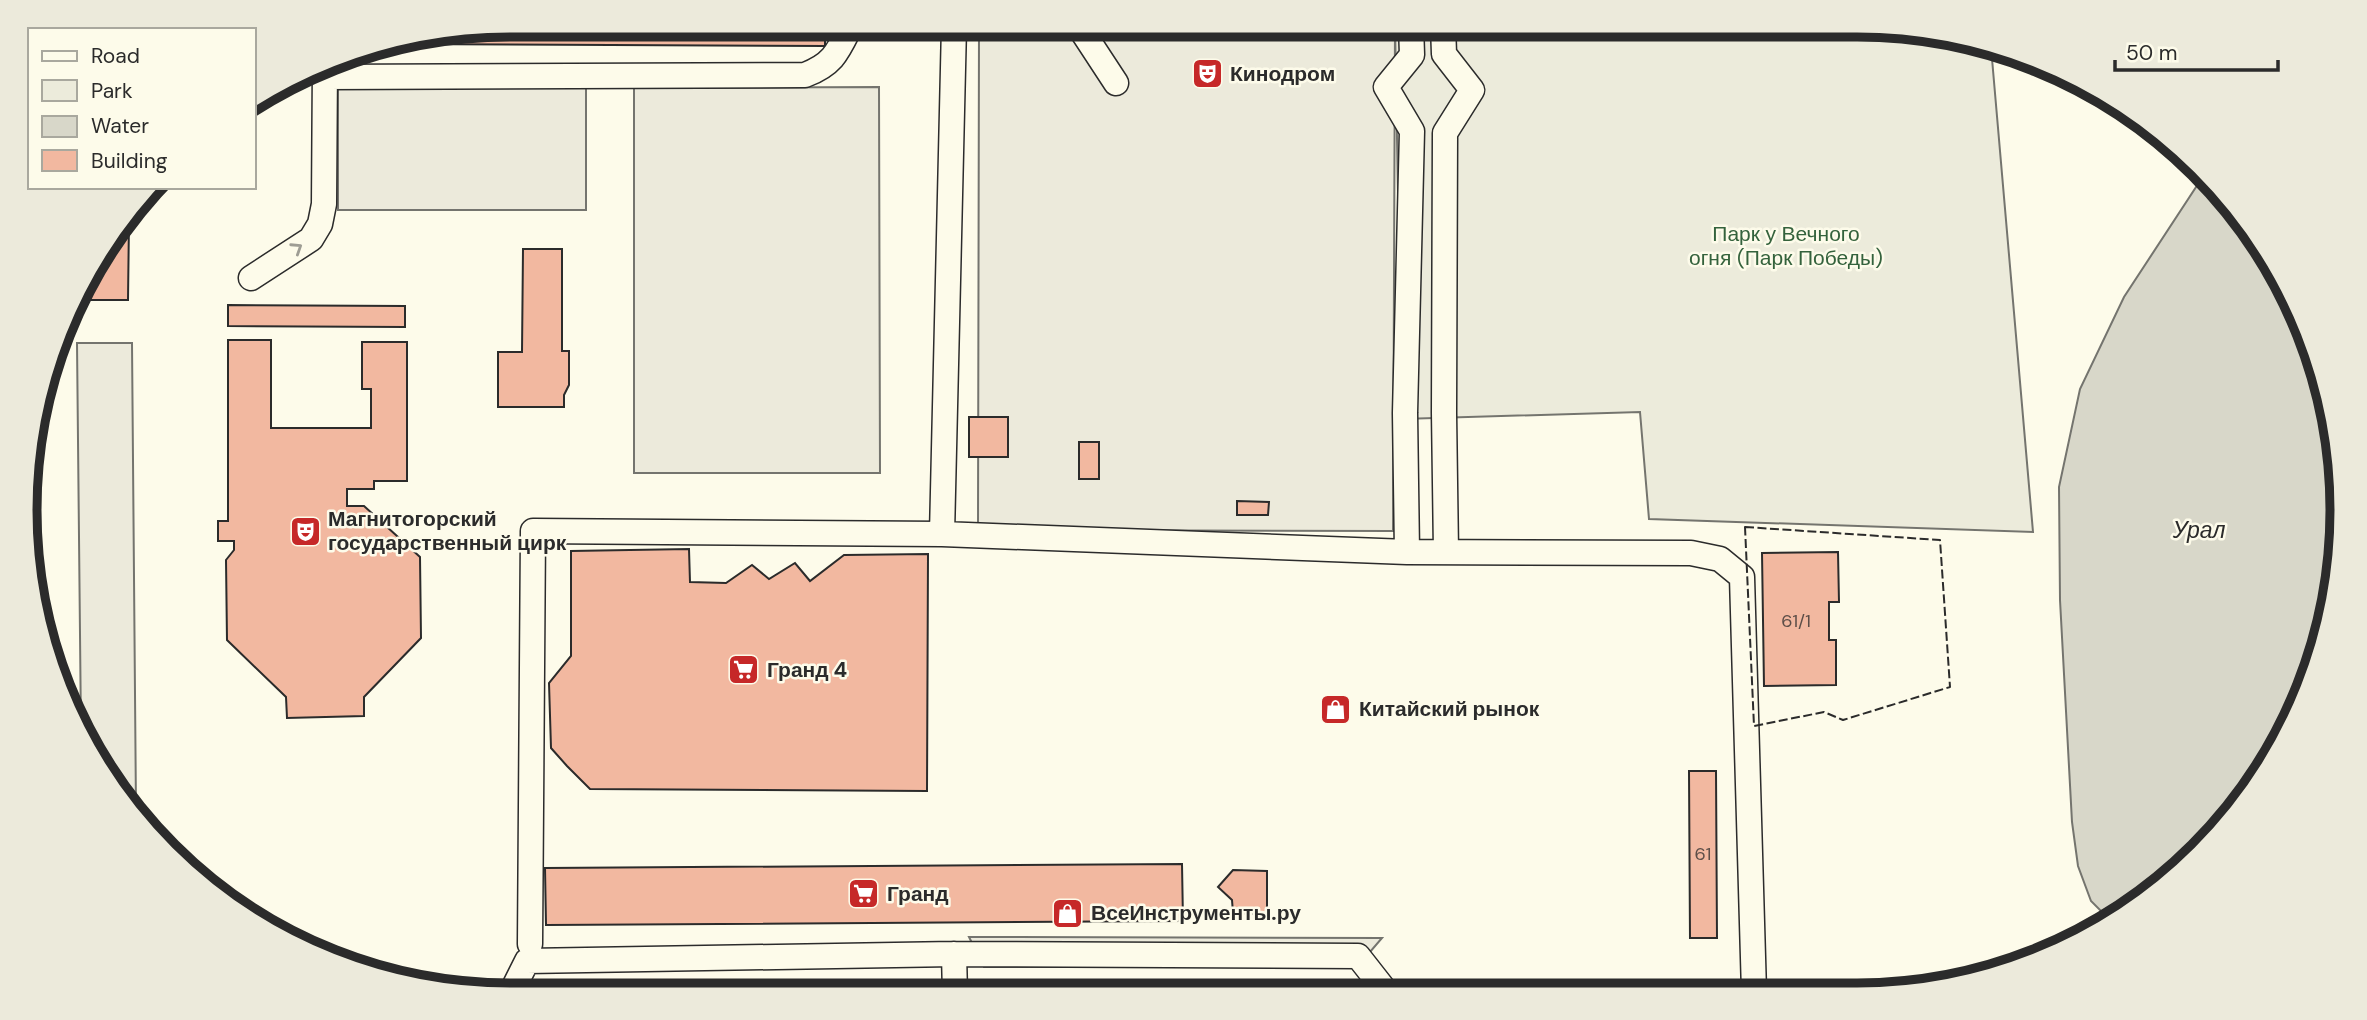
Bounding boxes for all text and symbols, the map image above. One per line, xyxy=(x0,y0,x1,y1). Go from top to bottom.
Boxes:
legend xyxy=(28,28,256,189)
scale bar xyxy=(2115,28,2278,72)
text: 50 m xyxy=(2126,39,2177,67)
text: Road xyxy=(91,42,140,70)
theatre icon: Кинодром xyxy=(1190,57,1224,91)
place label: Кинодром xyxy=(1230,60,1335,88)
text: Park xyxy=(91,77,133,105)
text: Water xyxy=(91,112,149,140)
text: Building xyxy=(91,147,168,175)
park label: Парк у Вечного огня (Парк Победы) xyxy=(1689,220,1883,272)
one-way arrow xyxy=(289,244,302,256)
place label: Магнитогорский государственный цирк xyxy=(328,505,567,557)
theatre icon: Магнитогорский государственный цирк xyxy=(288,514,322,548)
water label: Урал xyxy=(2172,515,2225,545)
house number: 61/1 xyxy=(1781,609,1811,633)
supermarket icon: Гранд 4 xyxy=(727,653,761,687)
place label: Гранд 4 xyxy=(767,656,847,684)
shop icon: Китайский рынок xyxy=(1319,692,1353,726)
place label: Китайский рынок xyxy=(1359,695,1540,723)
house number: 61 xyxy=(1695,842,1711,866)
supermarket icon: Гранд xyxy=(847,877,881,911)
place label: Гранд xyxy=(887,880,949,908)
shop icon: ВсеИнструменты.ру xyxy=(1051,896,1085,930)
place label: ВсеИнструменты.ру xyxy=(1091,899,1301,927)

